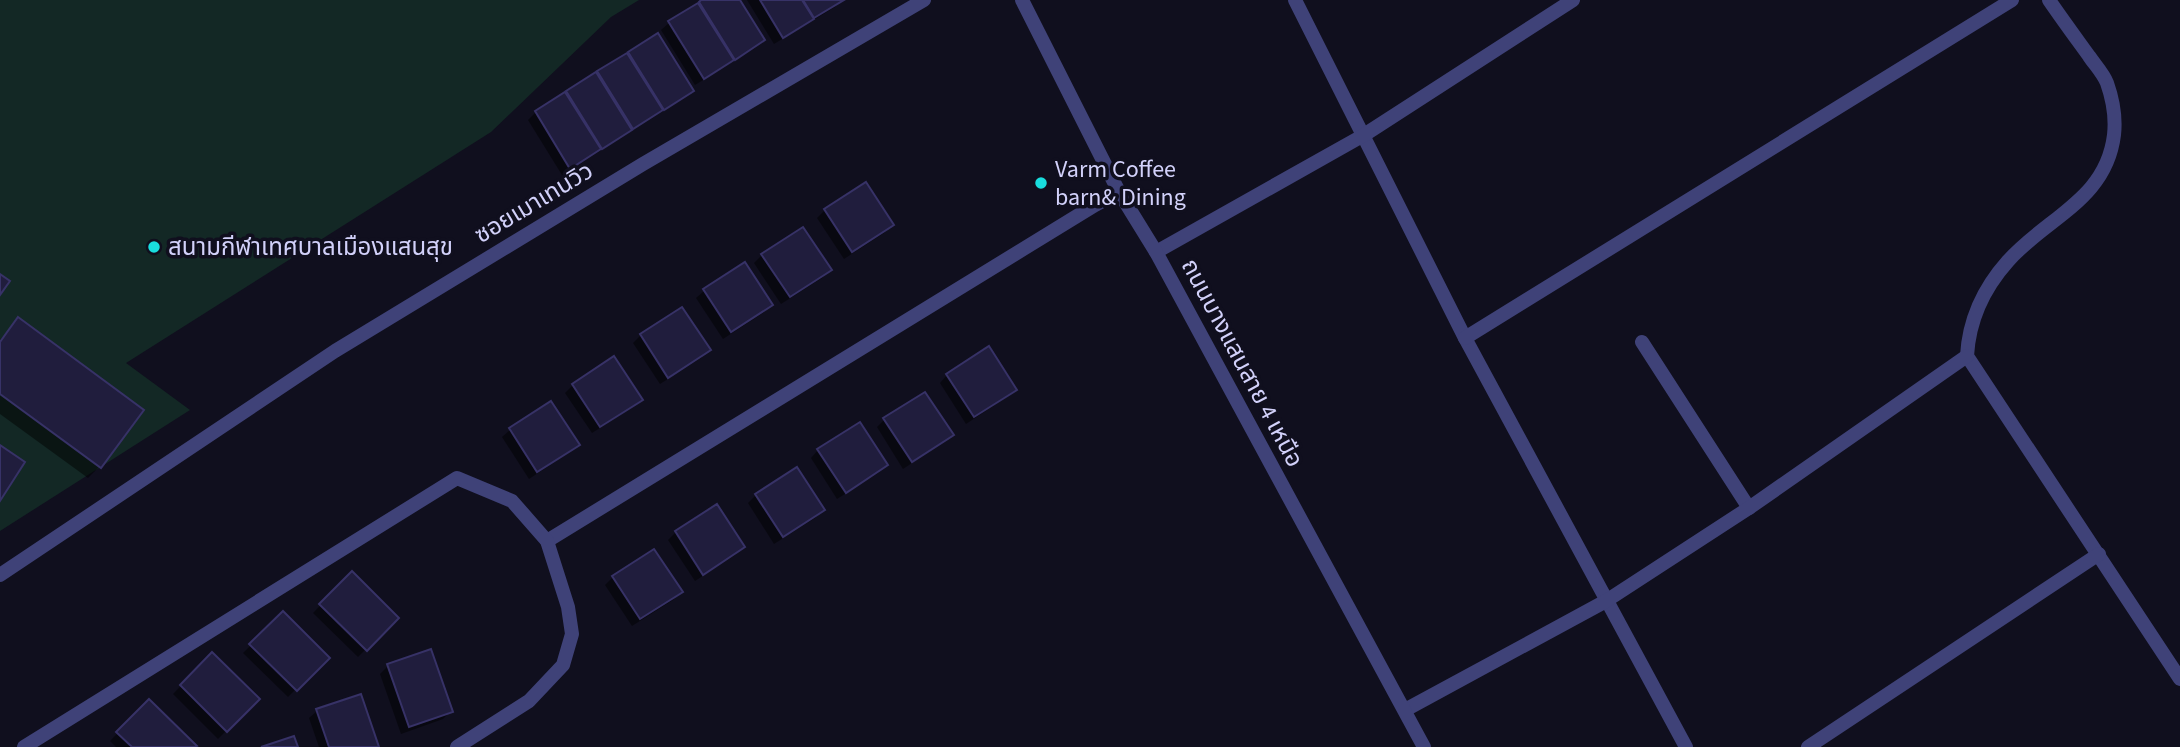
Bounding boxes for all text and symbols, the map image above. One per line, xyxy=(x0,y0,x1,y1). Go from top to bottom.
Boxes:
place label: Varm Coffee barn& Dining xyxy=(1055,152,1186,215)
street label: ซอยเมาเทนวิว xyxy=(468,154,600,252)
marker: Varm Coffee barn& Dining xyxy=(1033,175,1049,191)
place label: สนามกีฬาเทศบาลเมืองแสนสุข xyxy=(168,230,453,265)
marker: สนามกีฬาเทศบาลเมืองแสนสุข xyxy=(146,239,162,255)
street label: ถนนบางแสนสาย 4 เหนือ xyxy=(1172,252,1312,474)

